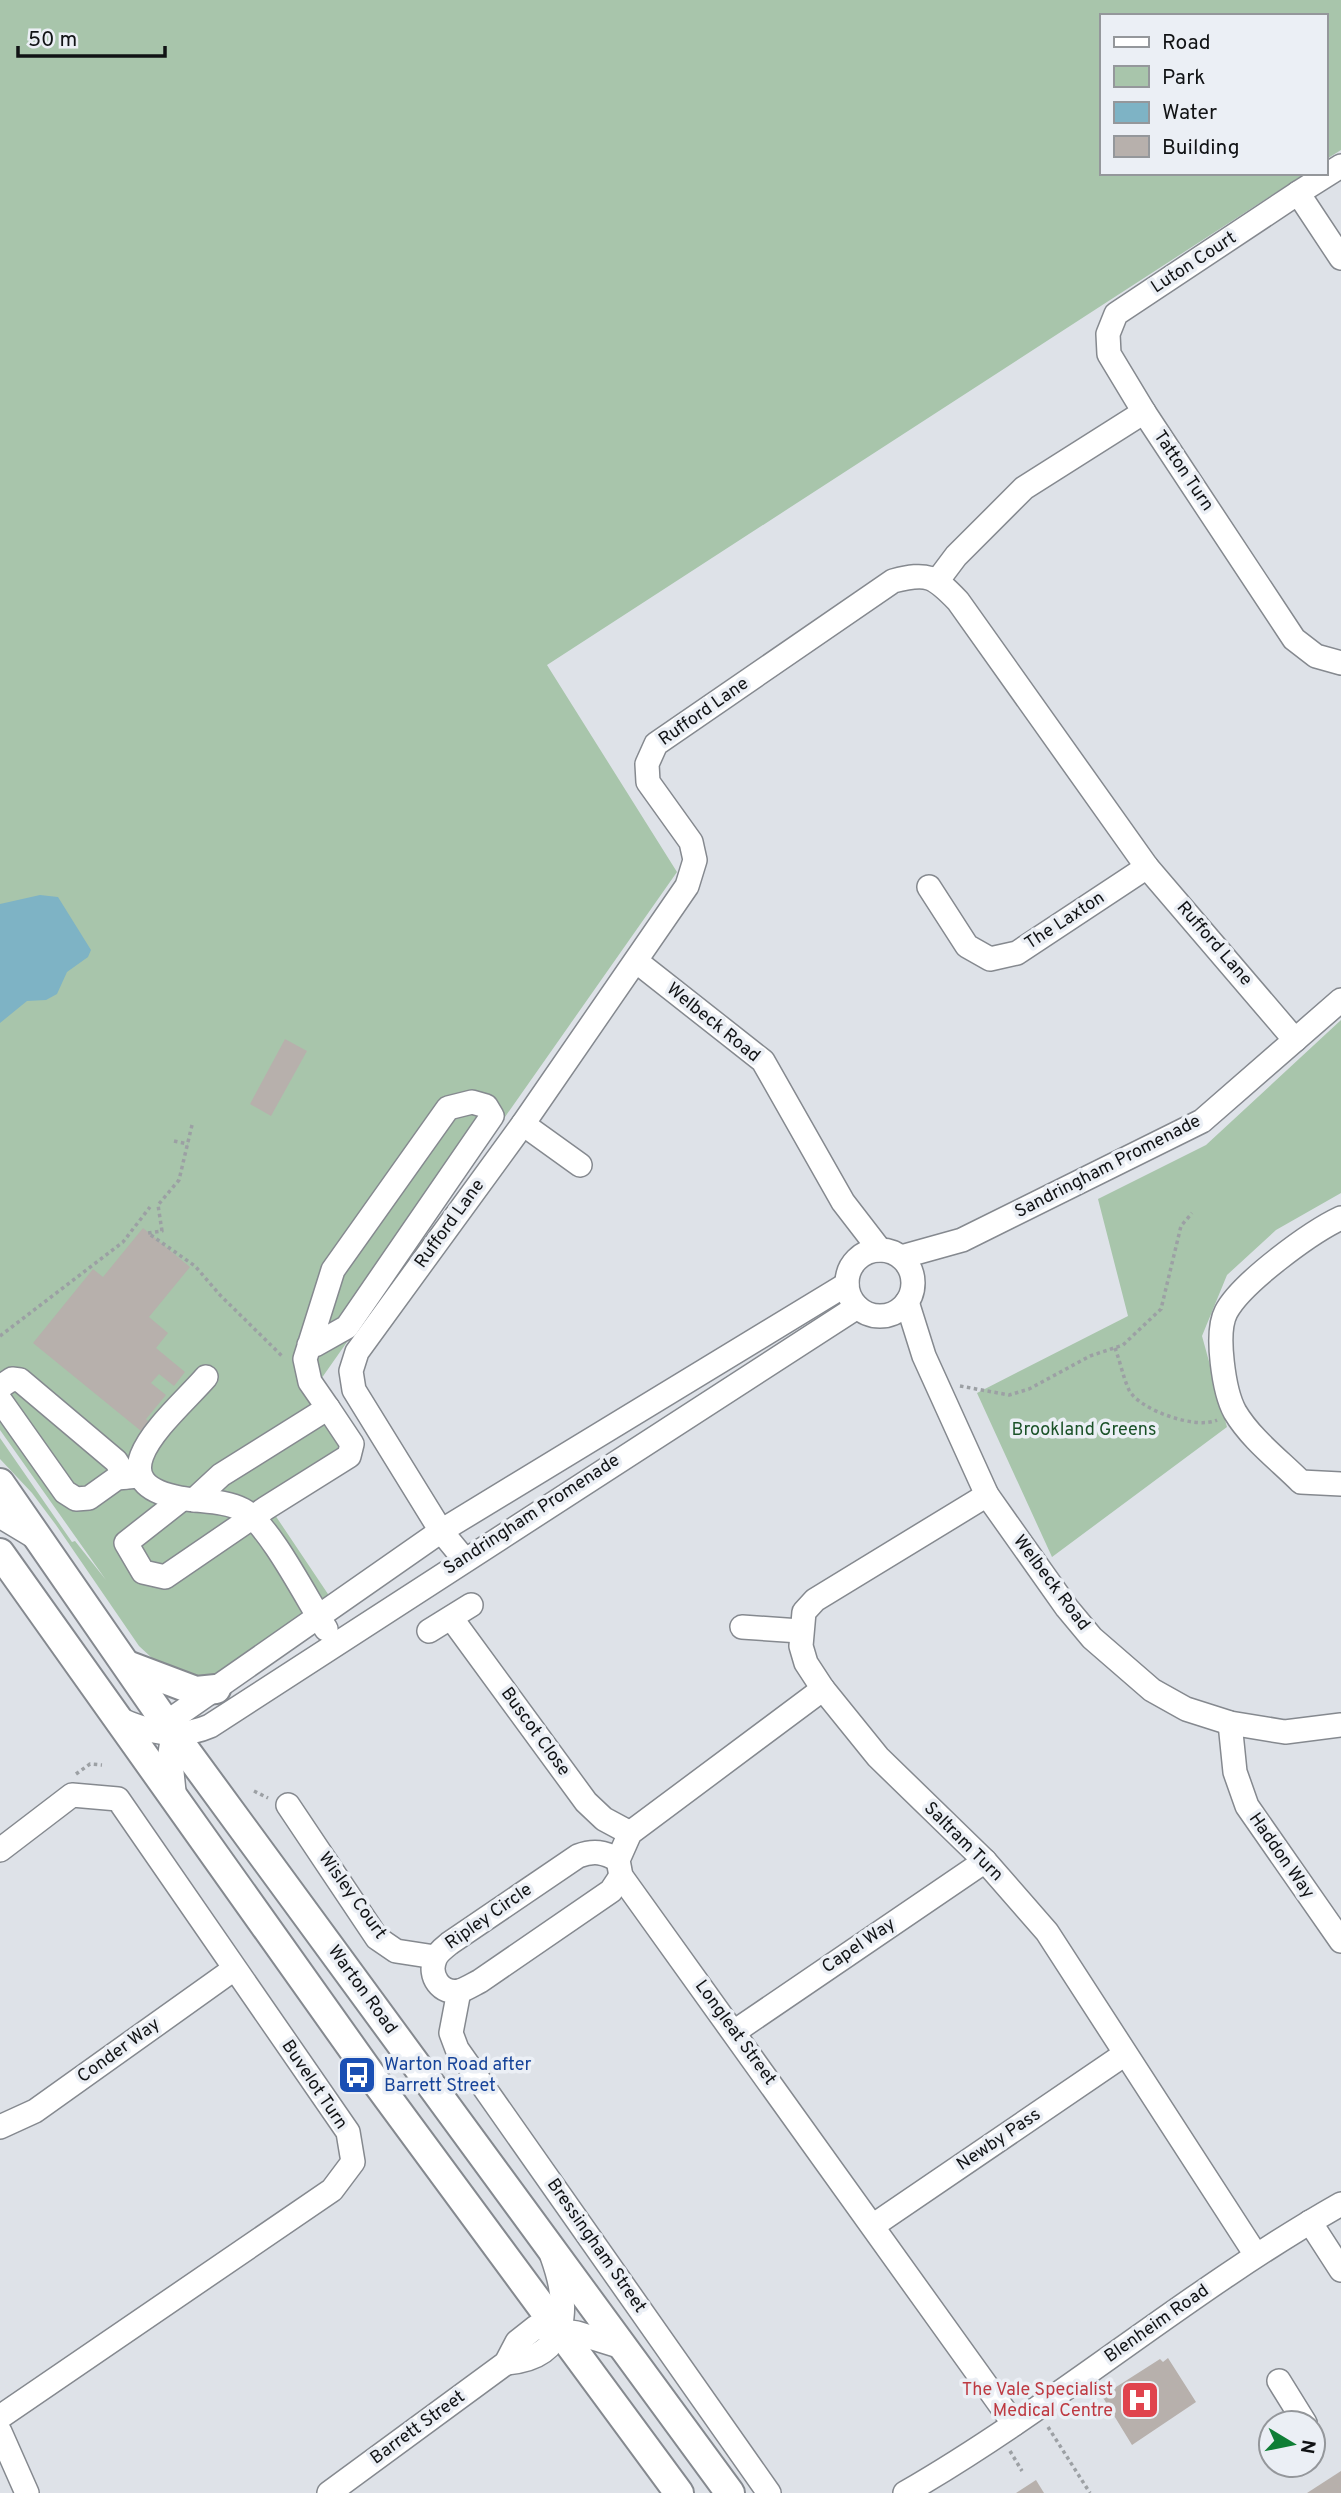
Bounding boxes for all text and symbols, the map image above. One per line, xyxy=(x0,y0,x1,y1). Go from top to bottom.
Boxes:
scale bar xyxy=(18,14,164,58)
legend xyxy=(1100,14,1327,175)
text: 50 m xyxy=(28,27,77,54)
text: Road xyxy=(1162,30,1211,57)
text: Park xyxy=(1162,65,1205,92)
text: Water xyxy=(1162,100,1217,127)
text: Building xyxy=(1162,135,1240,162)
street label: Luton Court xyxy=(1147,227,1241,299)
street label: Tatton Turn xyxy=(1148,426,1218,516)
street label: Rufford Lane xyxy=(655,673,753,751)
street label: The Laxton xyxy=(1021,887,1109,955)
street label: Rufford Lane xyxy=(1171,897,1257,991)
street label: Welbeck Road xyxy=(661,978,765,1068)
street label: Sandringham Promenade xyxy=(1011,1110,1205,1224)
street label: Rufford Lane xyxy=(410,1175,490,1273)
park label: Brookland Greens xyxy=(1012,1419,1156,1442)
street label: Sandringham Promenade xyxy=(440,1449,624,1581)
street label: Welbeck Road xyxy=(1008,1531,1094,1635)
street label: Buscot Close xyxy=(495,1683,575,1781)
street label: Saltram Turn xyxy=(918,1797,1008,1887)
street label: Haddon Way xyxy=(1243,1809,1319,1903)
street label: Wisley Court xyxy=(313,1848,391,1944)
street label: Ripley Circle xyxy=(441,1879,537,1955)
street label: Capel Way xyxy=(818,1913,900,1979)
street label: Warton Road xyxy=(322,1941,402,2039)
street label: Longleat Street xyxy=(689,1976,781,2090)
street label: Conder Way xyxy=(73,2013,165,2089)
street label: Buvelot Turn xyxy=(276,2036,352,2134)
bus stop icon: Warton Road after Barrett Street xyxy=(336,2054,378,2096)
place label: Warton Road after Barrett Street xyxy=(384,2054,532,2098)
street label: Newby Pass xyxy=(953,2104,1045,2176)
street label: Bressingham Street xyxy=(541,2174,651,2318)
street label: Blenheim Road xyxy=(1100,2279,1214,2369)
place label: The Vale Specialist Medical Centre xyxy=(962,2379,1113,2423)
hospital icon: The Vale Specialist Medical Centre xyxy=(1119,2379,1161,2421)
street label: Barrett Street xyxy=(366,2386,470,2470)
north arrow xyxy=(1257,2409,1327,2479)
text: N xyxy=(1294,2438,1320,2455)

